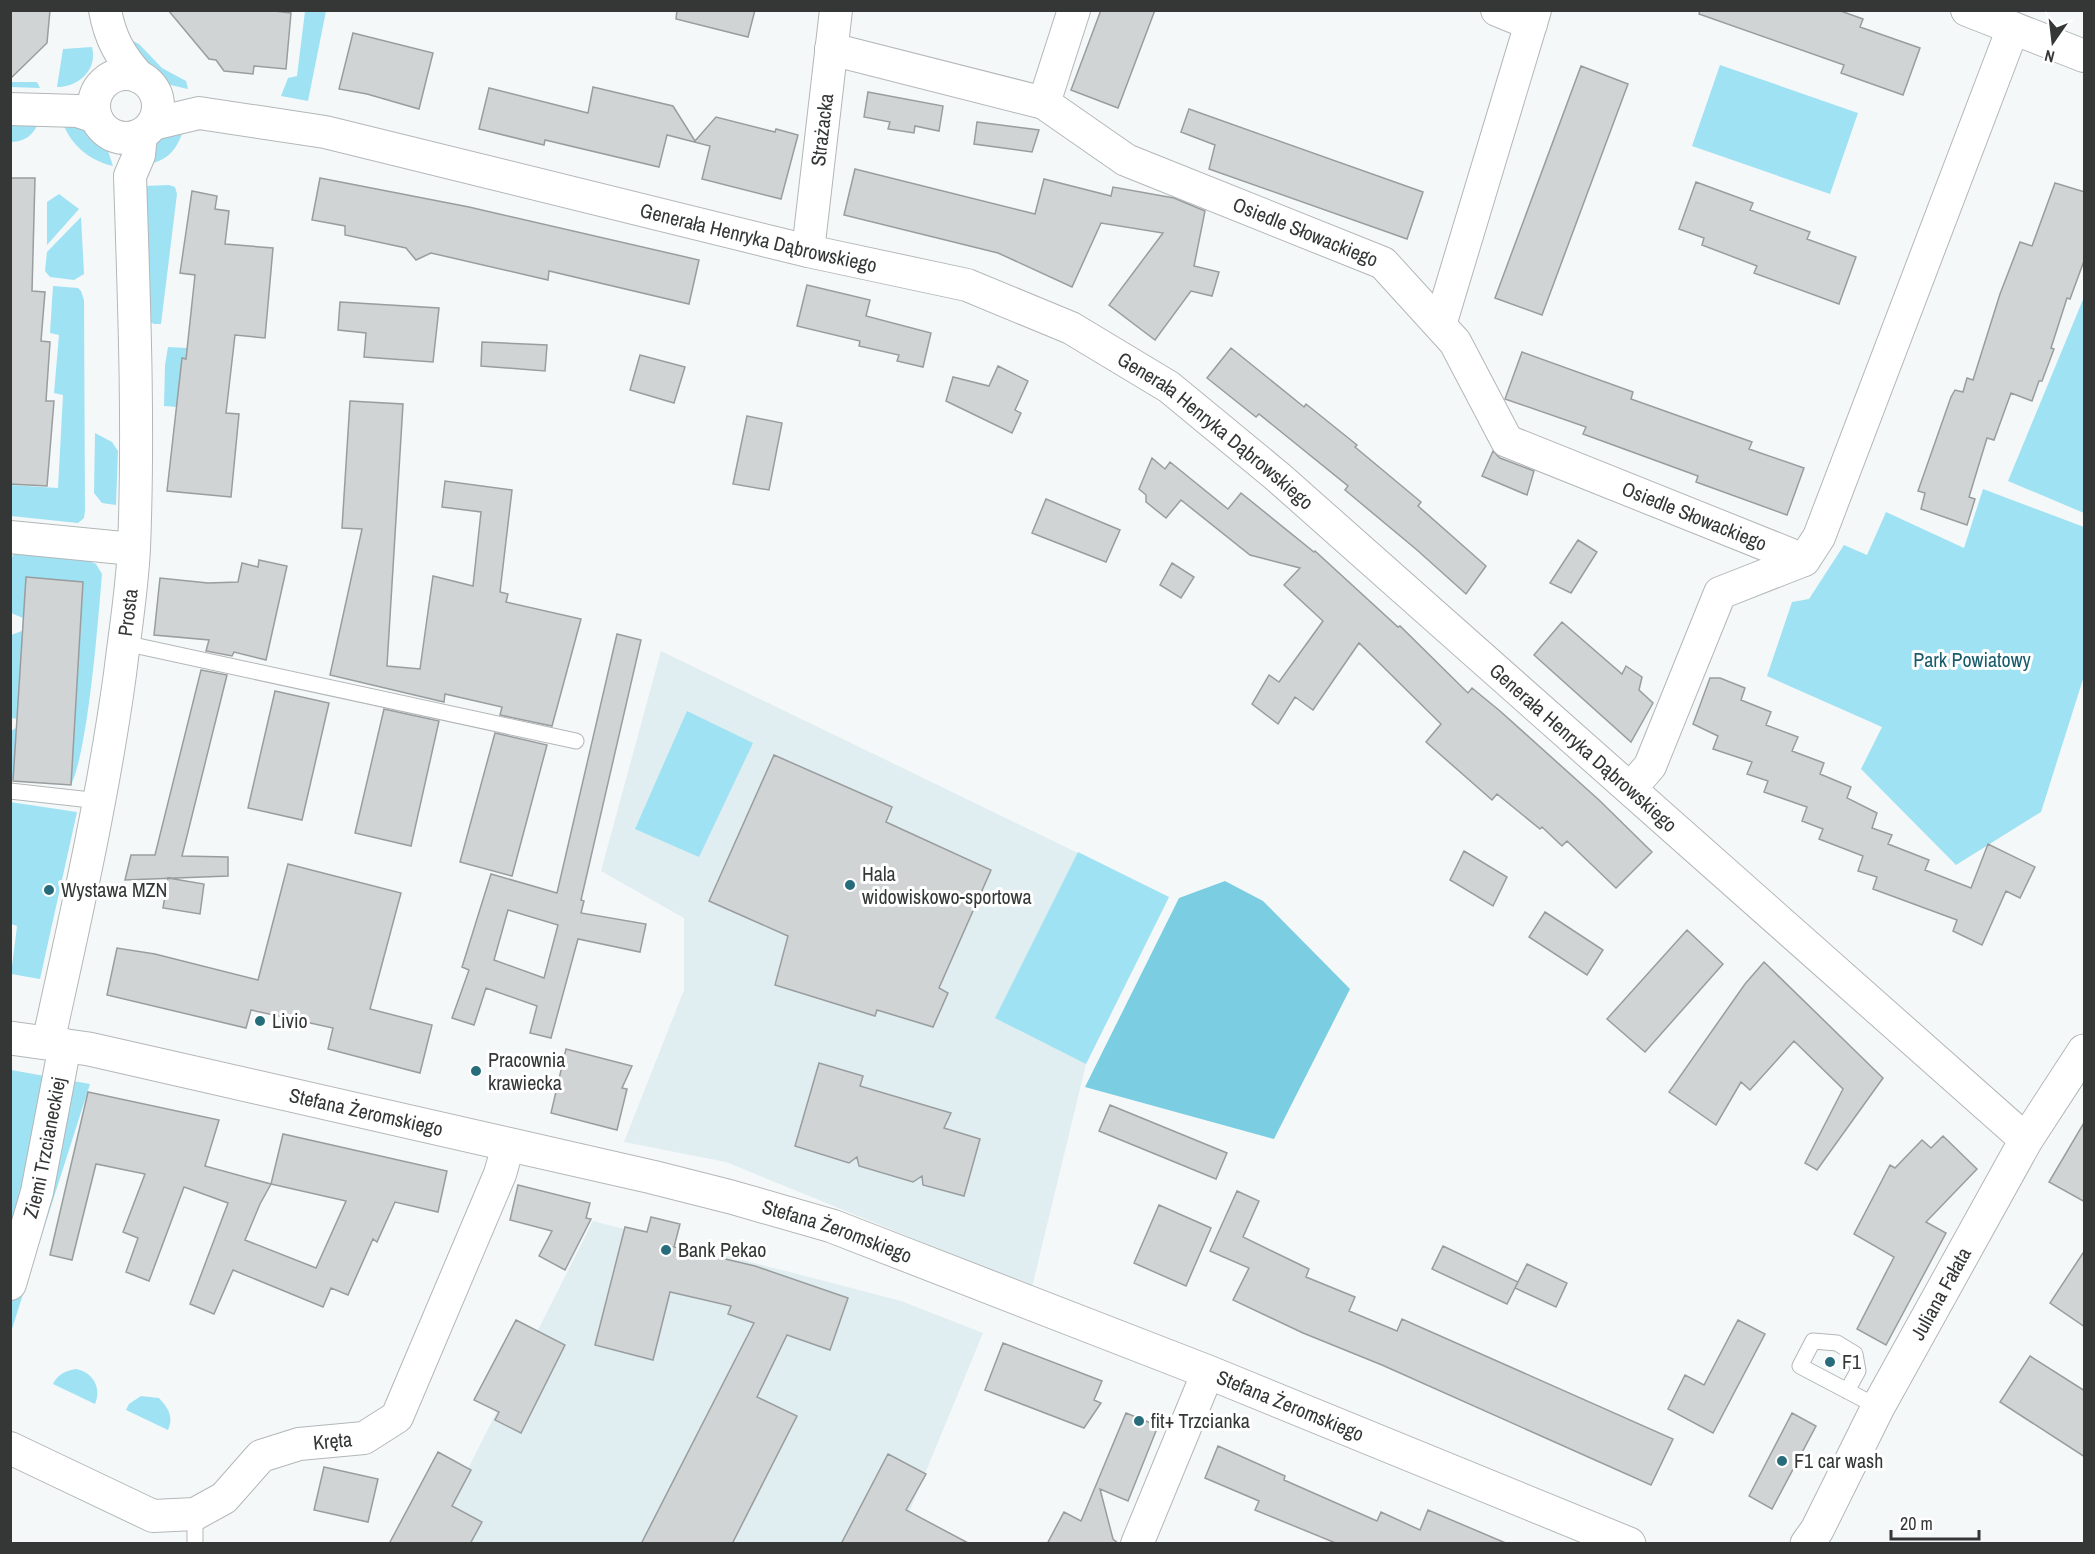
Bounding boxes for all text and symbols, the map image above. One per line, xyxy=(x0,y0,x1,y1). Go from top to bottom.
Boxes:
north arrow xyxy=(2023,12,2083,72)
text: N xyxy=(2042,45,2057,68)
street label: Strażacka xyxy=(804,92,839,168)
street label: Osiedle Słowackiego xyxy=(1229,190,1382,273)
street label: Generała Henryka Dąbrowskiego xyxy=(637,196,880,278)
street label: Generała Henryka Dąbrowskiego xyxy=(1113,345,1320,515)
street label: Osiedle Słowackiego xyxy=(1618,474,1771,557)
street label: Prosta xyxy=(111,587,144,638)
park label: Park Powiatowy xyxy=(1913,646,2032,673)
street label: Generała Henryka Dąbrowskiego xyxy=(1484,657,1683,838)
place label: Hala widowiskowo-sportowa xyxy=(862,860,1032,910)
place label: Wystawa MZN xyxy=(61,876,167,903)
marker: Hala widowiskowo-sportowa xyxy=(843,878,857,892)
marker: Wystawa MZN xyxy=(42,883,56,897)
place label: Livio xyxy=(272,1007,308,1034)
marker: Livio xyxy=(253,1014,267,1028)
place label: Pracownia krawiecka xyxy=(488,1046,565,1096)
marker: Pracownia krawiecka xyxy=(469,1064,483,1078)
street label: Ziemi Trzcianeckiej xyxy=(16,1075,72,1221)
street label: Stefana Żeromskiego xyxy=(287,1081,446,1142)
street label: Stefana Żeromskiego xyxy=(759,1193,916,1269)
place label: Bank Pekao xyxy=(678,1236,766,1263)
street label: Juliana Fałata xyxy=(1904,1242,1977,1345)
marker: Bank Pekao xyxy=(659,1243,673,1257)
place label: F1 xyxy=(1842,1348,1861,1375)
marker: F1 xyxy=(1823,1355,1837,1369)
street label: Stefana Żeromskiego xyxy=(1213,1363,1368,1447)
place label: fit+ Trzcianka xyxy=(1151,1407,1250,1434)
marker: fit+ Trzcianka xyxy=(1132,1414,1146,1428)
street label: Kręta xyxy=(312,1425,353,1456)
place label: F1 car wash xyxy=(1794,1447,1883,1474)
marker: F1 car wash xyxy=(1775,1454,1789,1468)
scale bar xyxy=(1891,1503,1980,1541)
text: 20 m xyxy=(1900,1511,1933,1536)

